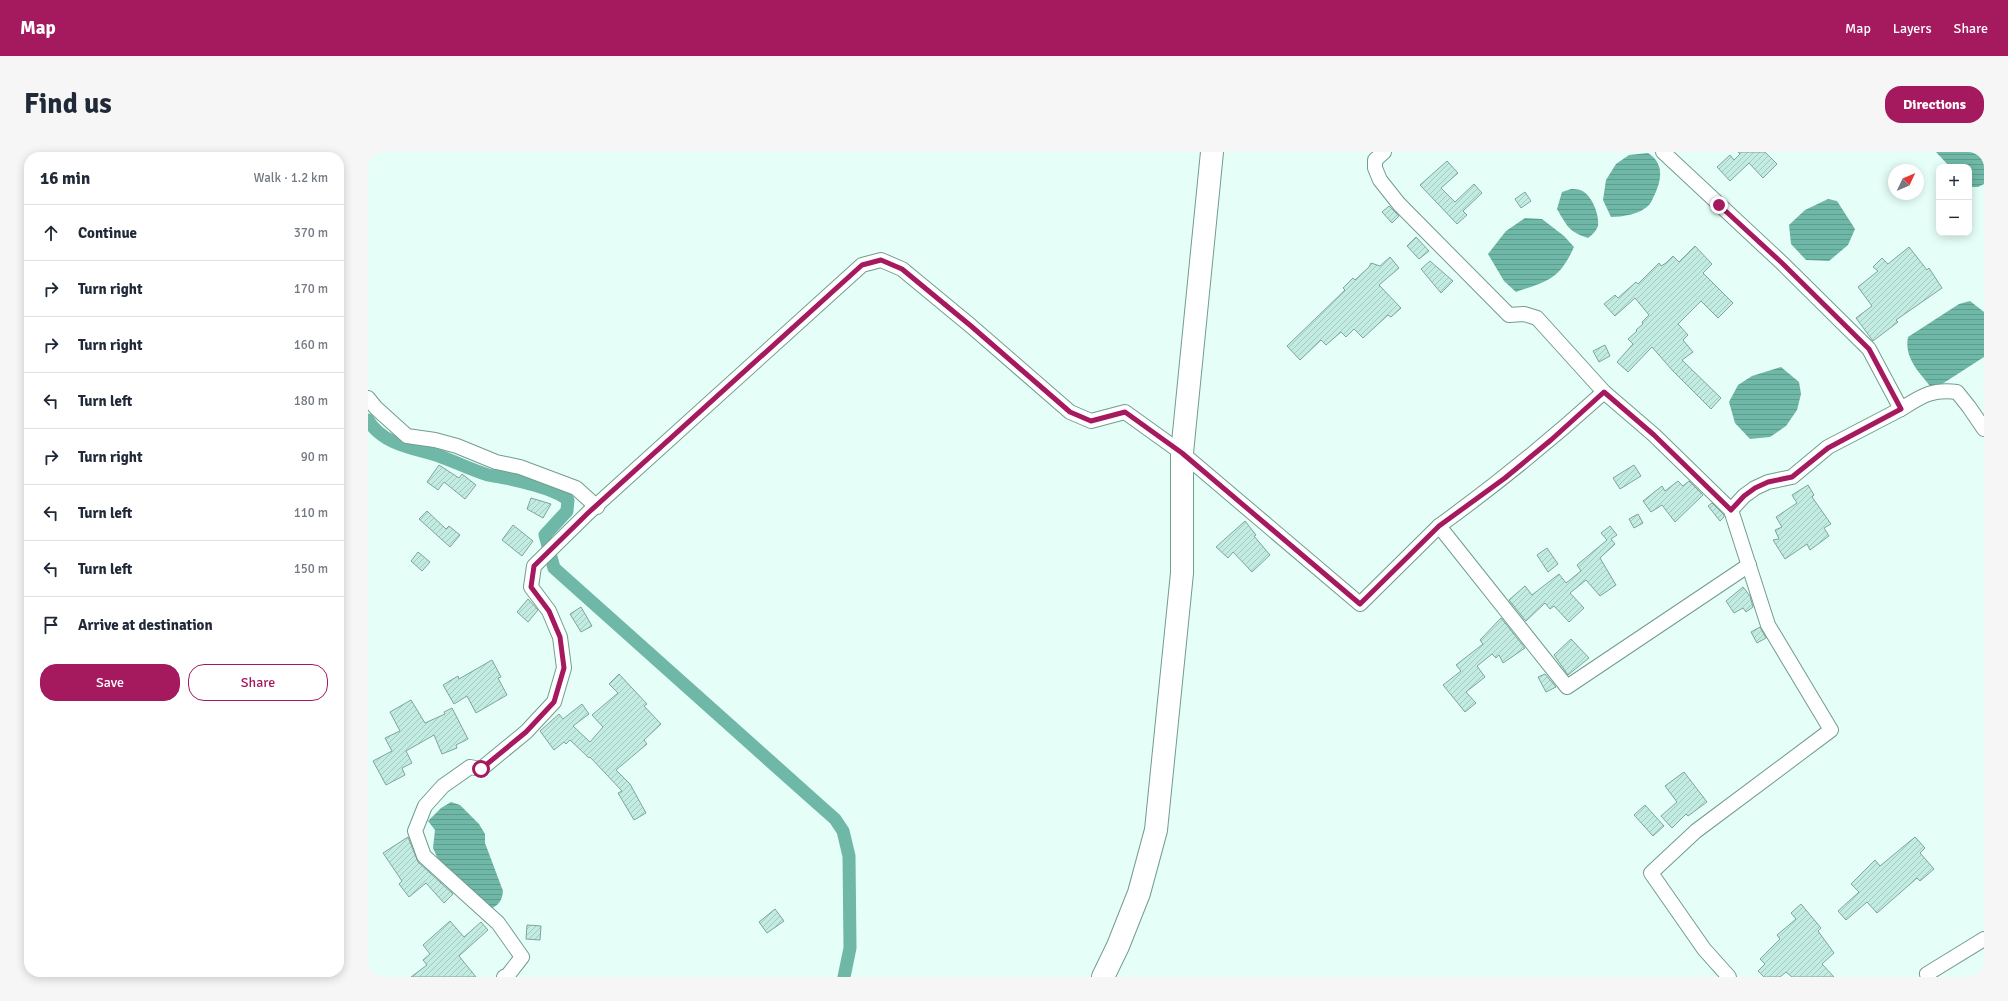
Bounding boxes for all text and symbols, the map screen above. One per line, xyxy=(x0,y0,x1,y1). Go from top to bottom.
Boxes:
text: Map xyxy=(20,16,56,40)
text: Map xyxy=(1845,20,1871,37)
text: Layers xyxy=(1893,20,1932,37)
text: Share xyxy=(1954,20,1988,37)
button: Directions xyxy=(1885,86,1984,123)
text: Find us xyxy=(24,87,112,121)
north arrow xyxy=(1888,164,1924,200)
map controls xyxy=(1936,164,1972,236)
button: + xyxy=(1936,164,1972,200)
text: 16 min xyxy=(40,168,90,189)
text: Walk · 1.2 km xyxy=(254,170,328,186)
route end xyxy=(1710,196,1728,214)
button: − xyxy=(1936,200,1972,236)
icon: ahead xyxy=(40,222,62,244)
text: Continue xyxy=(78,224,137,242)
text: 370 m xyxy=(294,225,328,241)
icon: right xyxy=(40,278,62,300)
text: Turn right xyxy=(78,280,143,298)
text: 170 m xyxy=(294,281,328,297)
icon: right xyxy=(40,334,62,356)
text: Turn right xyxy=(78,336,143,354)
text: 160 m xyxy=(294,337,328,353)
icon: left xyxy=(40,390,62,412)
text: Turn left xyxy=(78,392,132,410)
text: 180 m xyxy=(294,393,328,409)
icon: right xyxy=(40,446,62,468)
text: Turn right xyxy=(78,448,143,466)
text: 90 m xyxy=(301,449,328,465)
icon: left xyxy=(40,502,62,524)
text: Turn left xyxy=(78,504,132,522)
text: 110 m xyxy=(294,505,328,521)
icon: left xyxy=(40,558,62,580)
text: Turn left xyxy=(78,560,132,578)
text: 150 m xyxy=(294,561,328,577)
icon: arrive xyxy=(40,614,62,636)
text: Arrive at destination xyxy=(78,616,213,634)
button: Save xyxy=(40,664,180,701)
button: Share xyxy=(188,664,328,701)
route start xyxy=(472,760,490,778)

